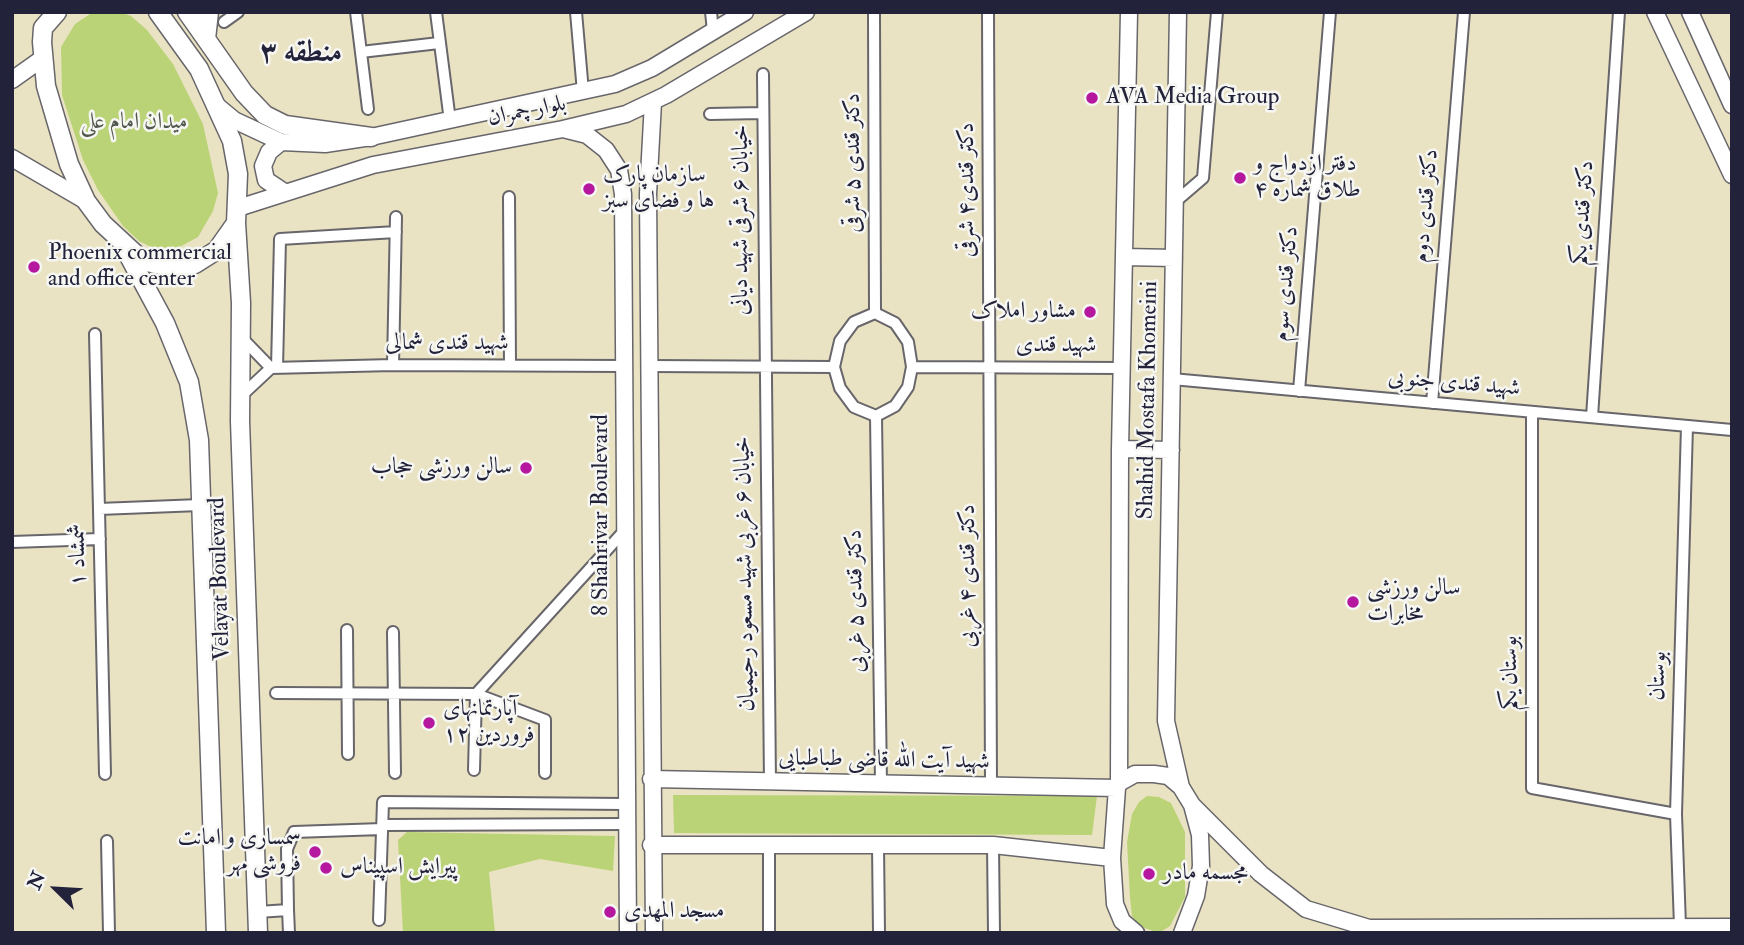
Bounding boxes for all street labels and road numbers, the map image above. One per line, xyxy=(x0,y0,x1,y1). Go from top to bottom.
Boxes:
street label: بلوار چمران xyxy=(485,91,569,133)
street label: دکتر قندی ۵ شرقی xyxy=(840,93,868,233)
street label: دکتر قندی۴ شرقی xyxy=(954,123,982,257)
street label: خیابان ۶ شرقی شهید دیانی xyxy=(728,125,756,315)
street label: دکتر قندی دوم xyxy=(1408,148,1446,264)
street label: دکتر قندی یکم xyxy=(1567,160,1601,266)
street label: دکتر قندی سوم xyxy=(1268,225,1306,343)
street label: Shahid Mostafa Khomeini xyxy=(1133,280,1165,520)
street label: شهید قندی شمالی xyxy=(385,330,509,358)
street label: شهید قندی xyxy=(1016,332,1096,360)
street label: شهید قندی جنوبی xyxy=(1387,364,1521,404)
street label: 8 Shahrivar Boulevard xyxy=(588,414,616,616)
street label: خیابان ۶ غربی شهید مسعود رحیمیان xyxy=(730,436,762,712)
street label: Velayat Boulevard xyxy=(204,497,238,661)
street label: دکتر قندی ۴ غربی xyxy=(955,504,983,648)
street label: شمشاد ۱ xyxy=(65,523,93,587)
street label: دکتر قندی ۵ غربی xyxy=(842,529,872,673)
street label: بوستان یکم xyxy=(1497,636,1525,710)
street label: بوستان xyxy=(1644,651,1674,701)
street label: شهید آیت الله قاضی طباطبایی xyxy=(778,745,990,777)

